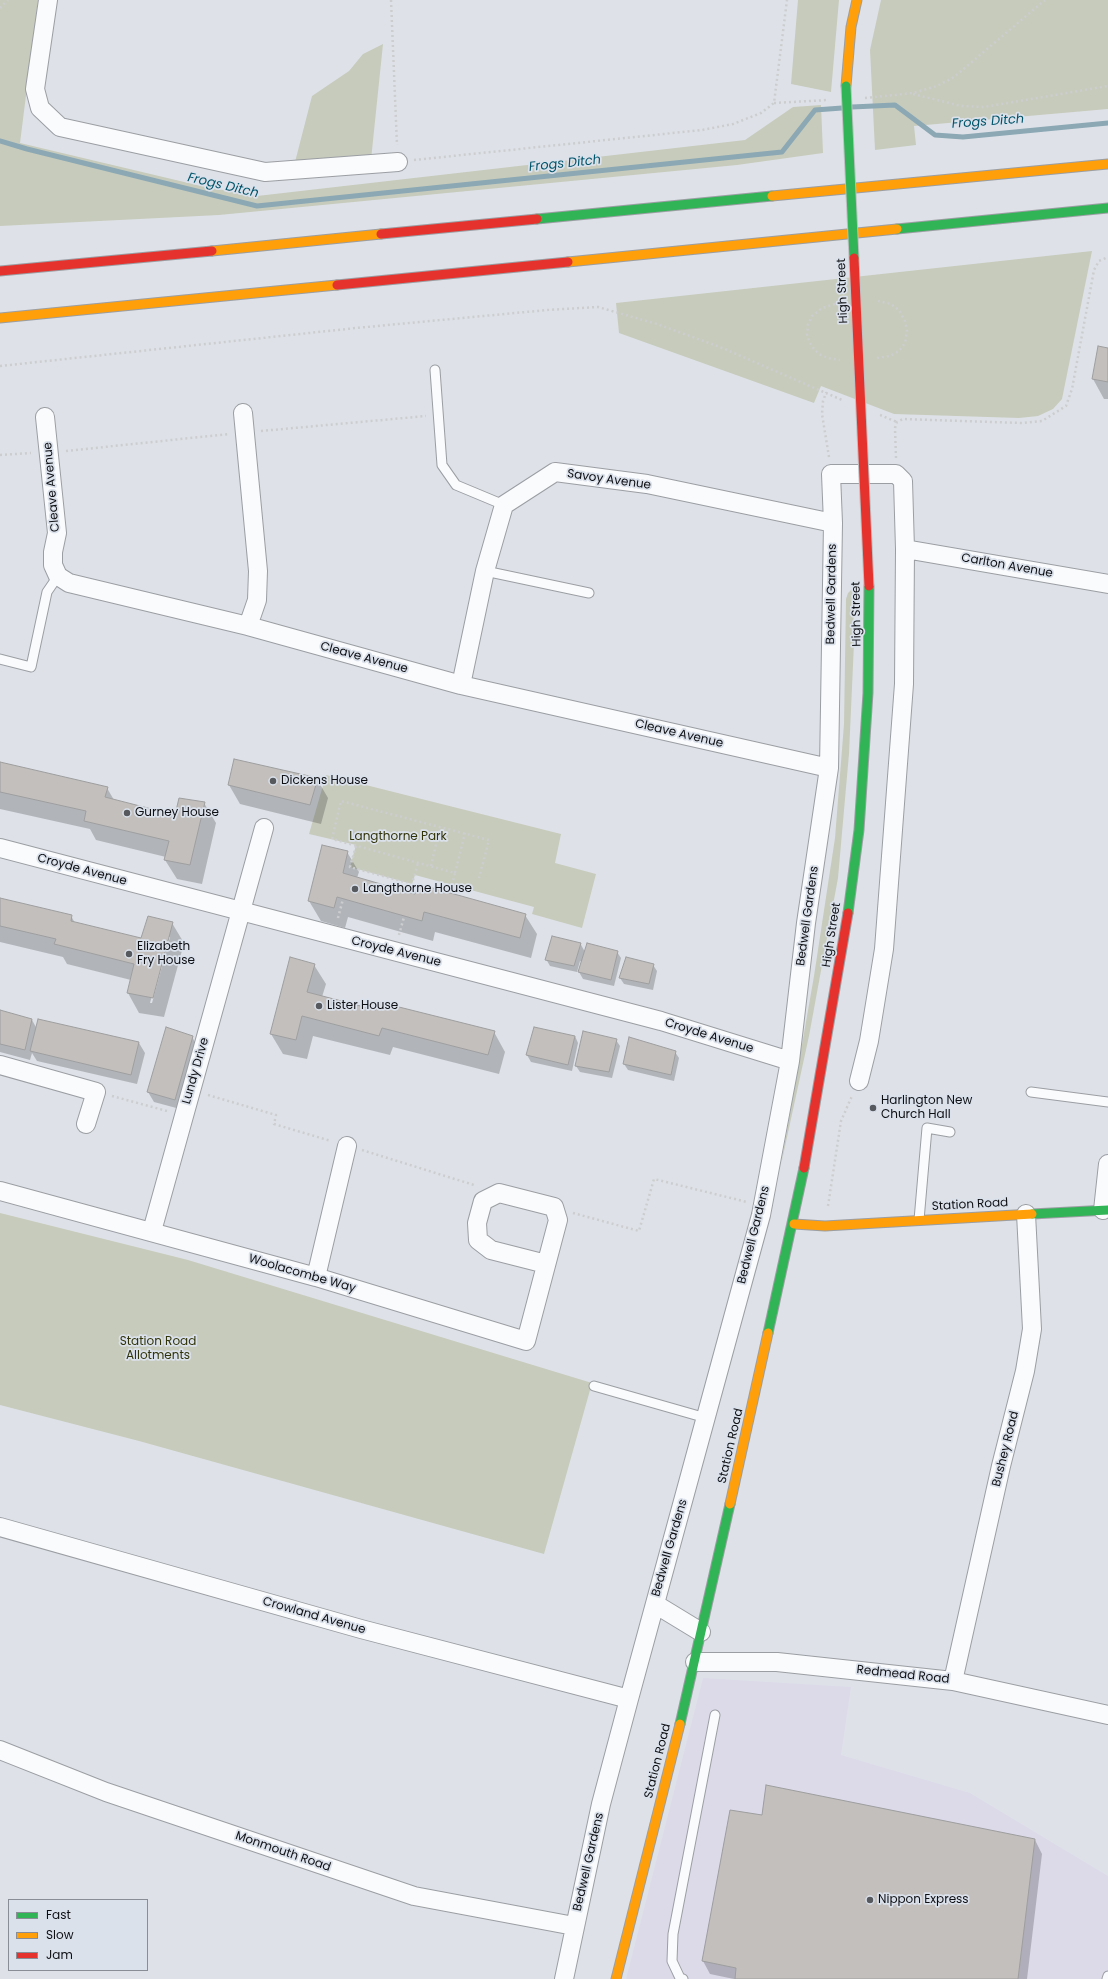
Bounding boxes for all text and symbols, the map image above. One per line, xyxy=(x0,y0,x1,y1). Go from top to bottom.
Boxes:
water label: Frogs Ditch xyxy=(951,112,1025,132)
water label: Frogs Ditch xyxy=(528,152,602,176)
water label: Frogs Ditch xyxy=(186,170,260,202)
street label: High Street xyxy=(835,258,851,324)
street label: Cleave Avenue xyxy=(41,441,63,533)
street label: Savoy Avenue xyxy=(566,467,652,493)
street label: Bedwell Gardens xyxy=(824,544,840,644)
street label: Carlton Avenue xyxy=(960,551,1054,581)
street label: High Street xyxy=(849,581,865,647)
street label: Cleave Avenue xyxy=(319,639,409,677)
street label: Cleave Avenue xyxy=(633,717,725,751)
place label: Dickens House xyxy=(281,774,368,788)
marker: Dickens House xyxy=(268,776,278,786)
place label: Gurney House xyxy=(135,806,219,820)
marker: Gurney House xyxy=(122,808,132,818)
park label: Langthorne Park xyxy=(349,830,447,844)
street label: Croyde Avenue xyxy=(36,851,128,889)
street label: Bedwell Gardens xyxy=(794,865,822,967)
place label: Langthorne House xyxy=(363,882,472,896)
marker: Langthorne House xyxy=(350,884,360,894)
street label: High Street xyxy=(820,902,844,968)
street label: Croyde Avenue xyxy=(350,934,442,970)
place label: Elizabeth Fry House xyxy=(137,940,195,968)
marker: Elizabeth Fry House xyxy=(124,949,134,959)
place label: Lister House xyxy=(327,999,398,1013)
marker: Lister House xyxy=(314,1001,324,1011)
street label: Croyde Avenue xyxy=(663,1016,755,1056)
street label: Lundy Drive xyxy=(180,1036,212,1106)
place label: Harlington New Church Hall xyxy=(881,1094,972,1122)
marker: Harlington New Church Hall xyxy=(868,1103,878,1113)
street label: Bedwell Gardens xyxy=(735,1184,773,1286)
street label: Station Road xyxy=(931,1196,1009,1214)
street label: Woolacombe Way xyxy=(247,1252,357,1296)
park label: Station Road Allotments xyxy=(120,1335,196,1363)
street label: Station Road xyxy=(715,1407,747,1485)
street label: Bushey Road xyxy=(990,1410,1022,1488)
street label: Bedwell Gardens xyxy=(649,1498,691,1598)
street label: Crowland Avenue xyxy=(261,1594,367,1638)
street label: Redmead Road xyxy=(856,1663,950,1687)
street label: Station Road xyxy=(642,1722,674,1800)
street label: Bedwell Gardens xyxy=(571,1811,607,1913)
street label: Monmouth Road xyxy=(233,1829,333,1875)
place label: Nippon Express xyxy=(878,1893,969,1907)
marker: Nippon Express xyxy=(865,1895,875,1905)
legend xyxy=(8,1899,148,1971)
text: Fast xyxy=(46,1906,71,1923)
text: Slow xyxy=(46,1926,74,1943)
text: Jam xyxy=(46,1946,73,1963)

